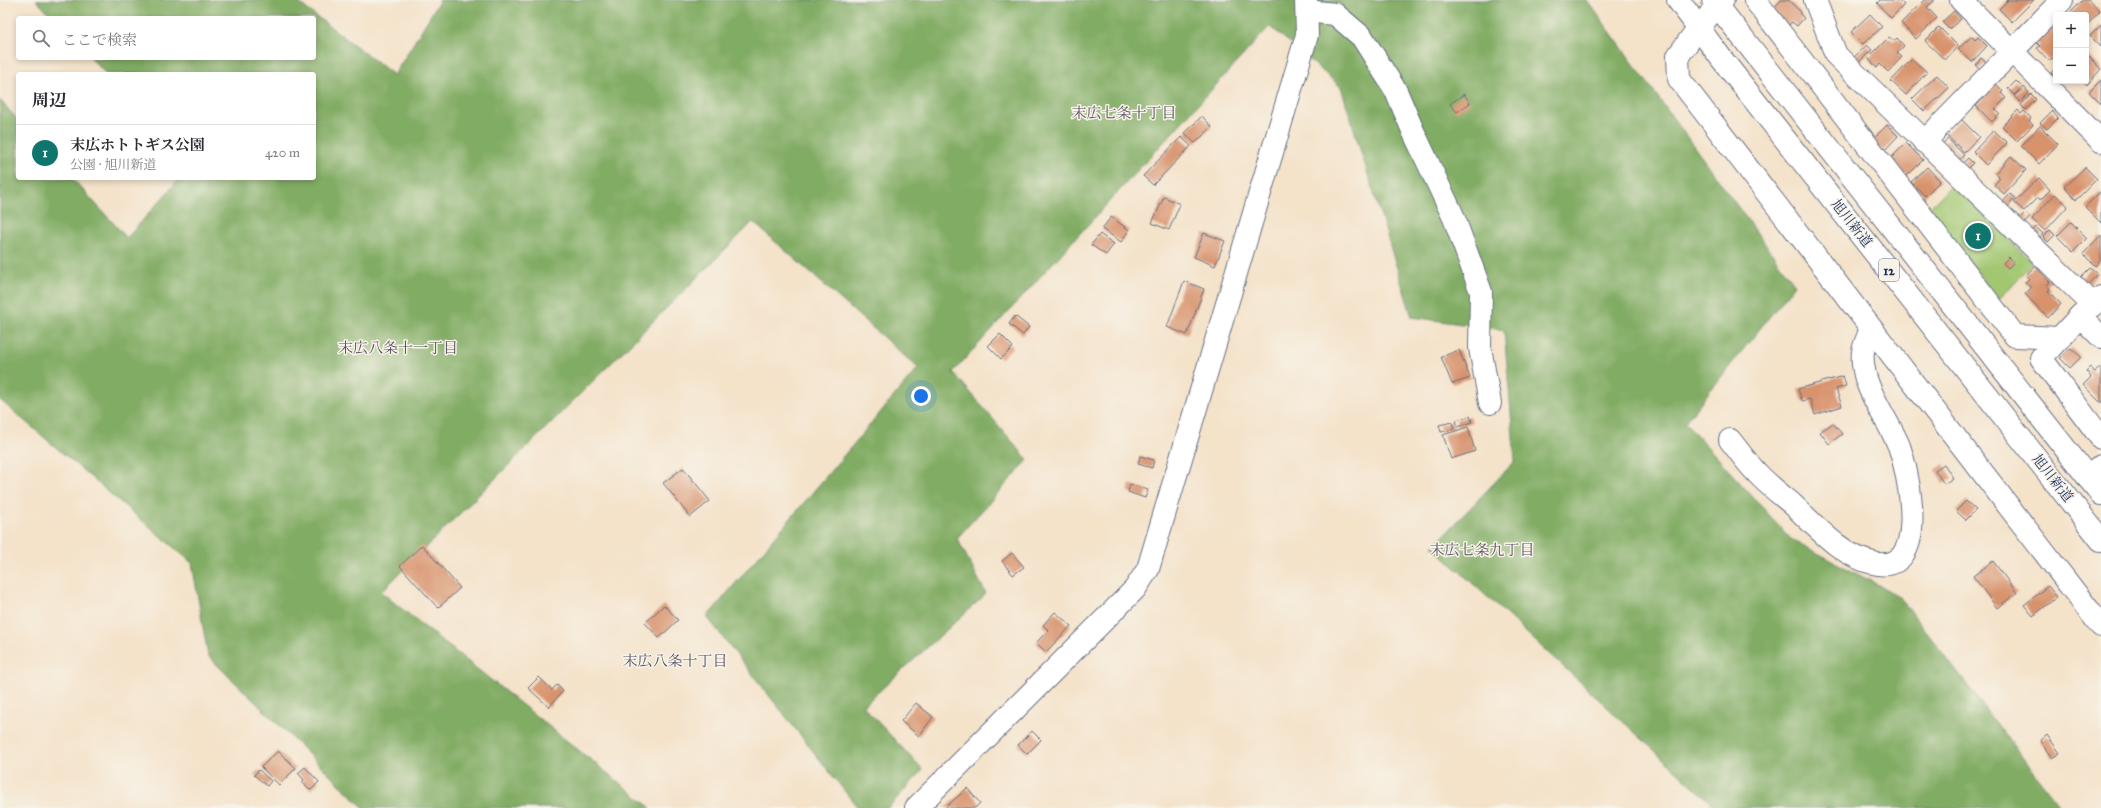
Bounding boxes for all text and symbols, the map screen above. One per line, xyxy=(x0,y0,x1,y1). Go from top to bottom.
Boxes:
map controls xyxy=(2053,12,2089,84)
button: + xyxy=(2053,12,2089,48)
search box xyxy=(16,16,316,60)
icon: search xyxy=(30,27,52,49)
text: ここで検索 xyxy=(62,31,137,49)
button: − xyxy=(2053,48,2089,84)
text: 周辺 xyxy=(32,90,66,111)
district label: 末広七条十丁目 xyxy=(1071,104,1177,122)
text: 末広ホトトギス公園 xyxy=(70,136,205,154)
text: 1 xyxy=(42,145,48,161)
text: 420 m xyxy=(265,145,300,161)
text: 公園 · 旭川新道 xyxy=(70,157,156,173)
street label: 旭川新道 xyxy=(1828,196,1876,251)
pin: 1 xyxy=(1965,221,1991,251)
road number: 12 xyxy=(1879,259,1899,281)
district label: 末広八条十一丁目 xyxy=(338,339,458,357)
your location xyxy=(911,386,931,406)
street label: 旭川新道 xyxy=(2029,451,2077,506)
district label: 末広七条九丁目 xyxy=(1429,541,1535,559)
district label: 末広八条十丁目 xyxy=(622,652,728,670)

